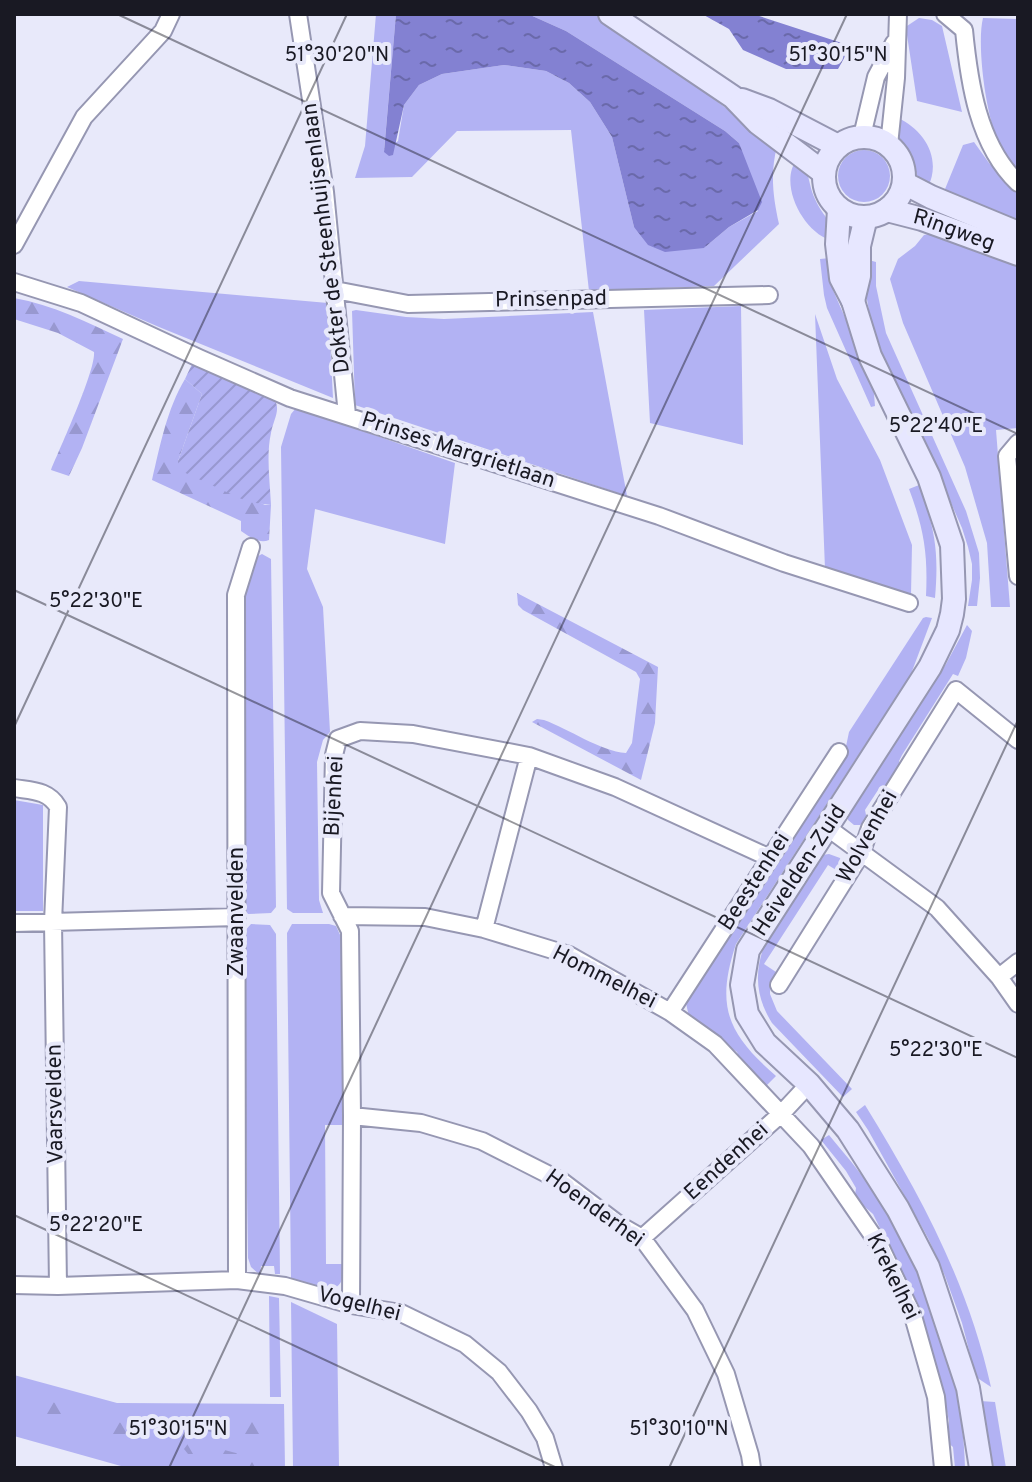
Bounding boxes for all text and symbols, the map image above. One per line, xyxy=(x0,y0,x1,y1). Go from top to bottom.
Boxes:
text: 51°30'20"N xyxy=(285,43,389,69)
text: 51°30'15"N xyxy=(788,43,888,69)
street label: Dokter de Steenhuijsenlaan xyxy=(297,101,357,375)
street label: Ringweg xyxy=(910,204,999,258)
street label: Prinsenpad xyxy=(495,286,607,314)
street label: Prinses Margrietlaan xyxy=(358,407,558,495)
text: 5°22'40"E xyxy=(889,414,983,440)
text: 5°22'30"E xyxy=(49,589,143,615)
street label: Bijenhei xyxy=(319,755,351,837)
street label: Wolvenhei xyxy=(832,786,904,888)
street label: Heivelden-Zuid xyxy=(747,800,853,942)
street label: Beestenhei xyxy=(713,828,797,936)
street label: Zwaanvelden xyxy=(224,847,251,977)
street label: Hommelhei xyxy=(547,940,661,1016)
text: 5°22'30"E xyxy=(889,1038,983,1064)
street label: Vaarsvelden xyxy=(41,1044,71,1164)
street label: Eendenhei xyxy=(679,1117,775,1207)
street label: Hoenderhei xyxy=(539,1164,649,1254)
text: 5°22'20"E xyxy=(49,1213,143,1239)
street label: Krekelhei xyxy=(859,1229,925,1325)
street label: Vogelhei xyxy=(315,1282,403,1328)
text: 51°30'15"N xyxy=(128,1417,228,1443)
text: 51°30'10"N xyxy=(629,1417,729,1443)

